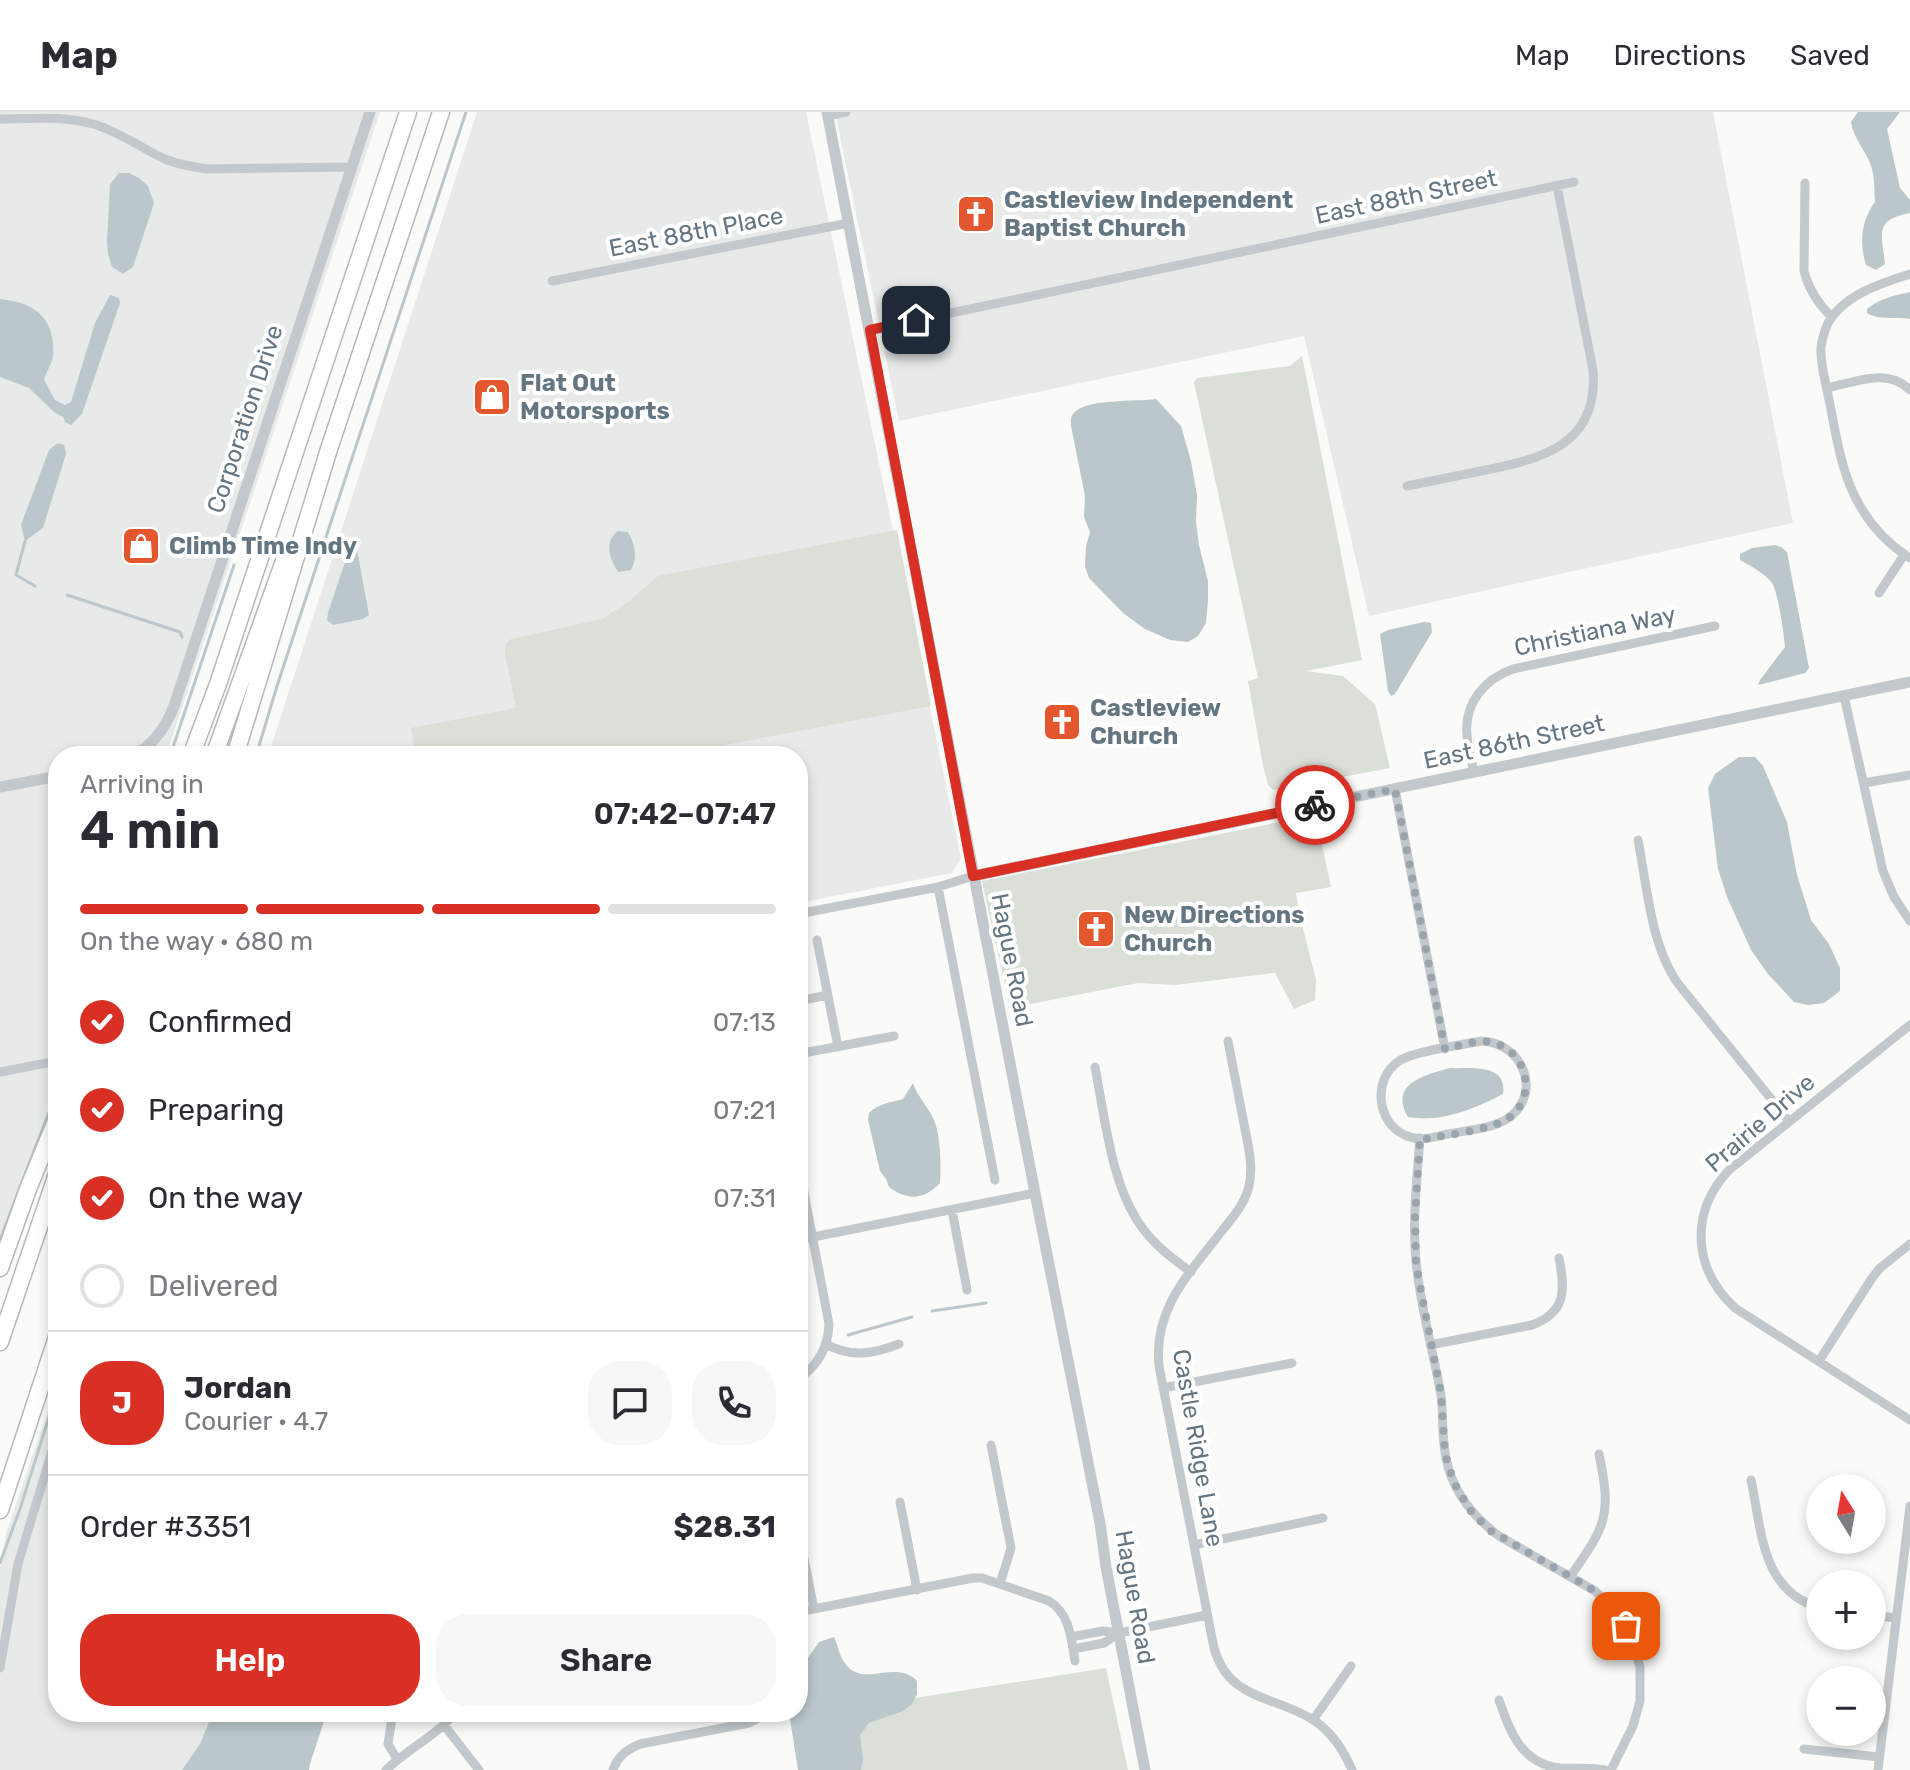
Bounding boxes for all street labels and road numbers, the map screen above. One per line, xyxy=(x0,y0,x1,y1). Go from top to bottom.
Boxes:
street label: East 88th Street xyxy=(1313,164,1499,230)
street label: East 88th Place xyxy=(607,201,785,263)
street label: Corporation Drive xyxy=(201,321,289,517)
street label: Christiana Way xyxy=(1512,600,1678,662)
street label: East 86th Street xyxy=(1421,709,1607,775)
street label: Hague Road xyxy=(985,891,1039,1029)
street label: Prairie Drive xyxy=(1700,1068,1820,1178)
street label: Castle Ridge Lane xyxy=(1167,1347,1229,1549)
street label: Hague Road xyxy=(1109,1528,1161,1666)

